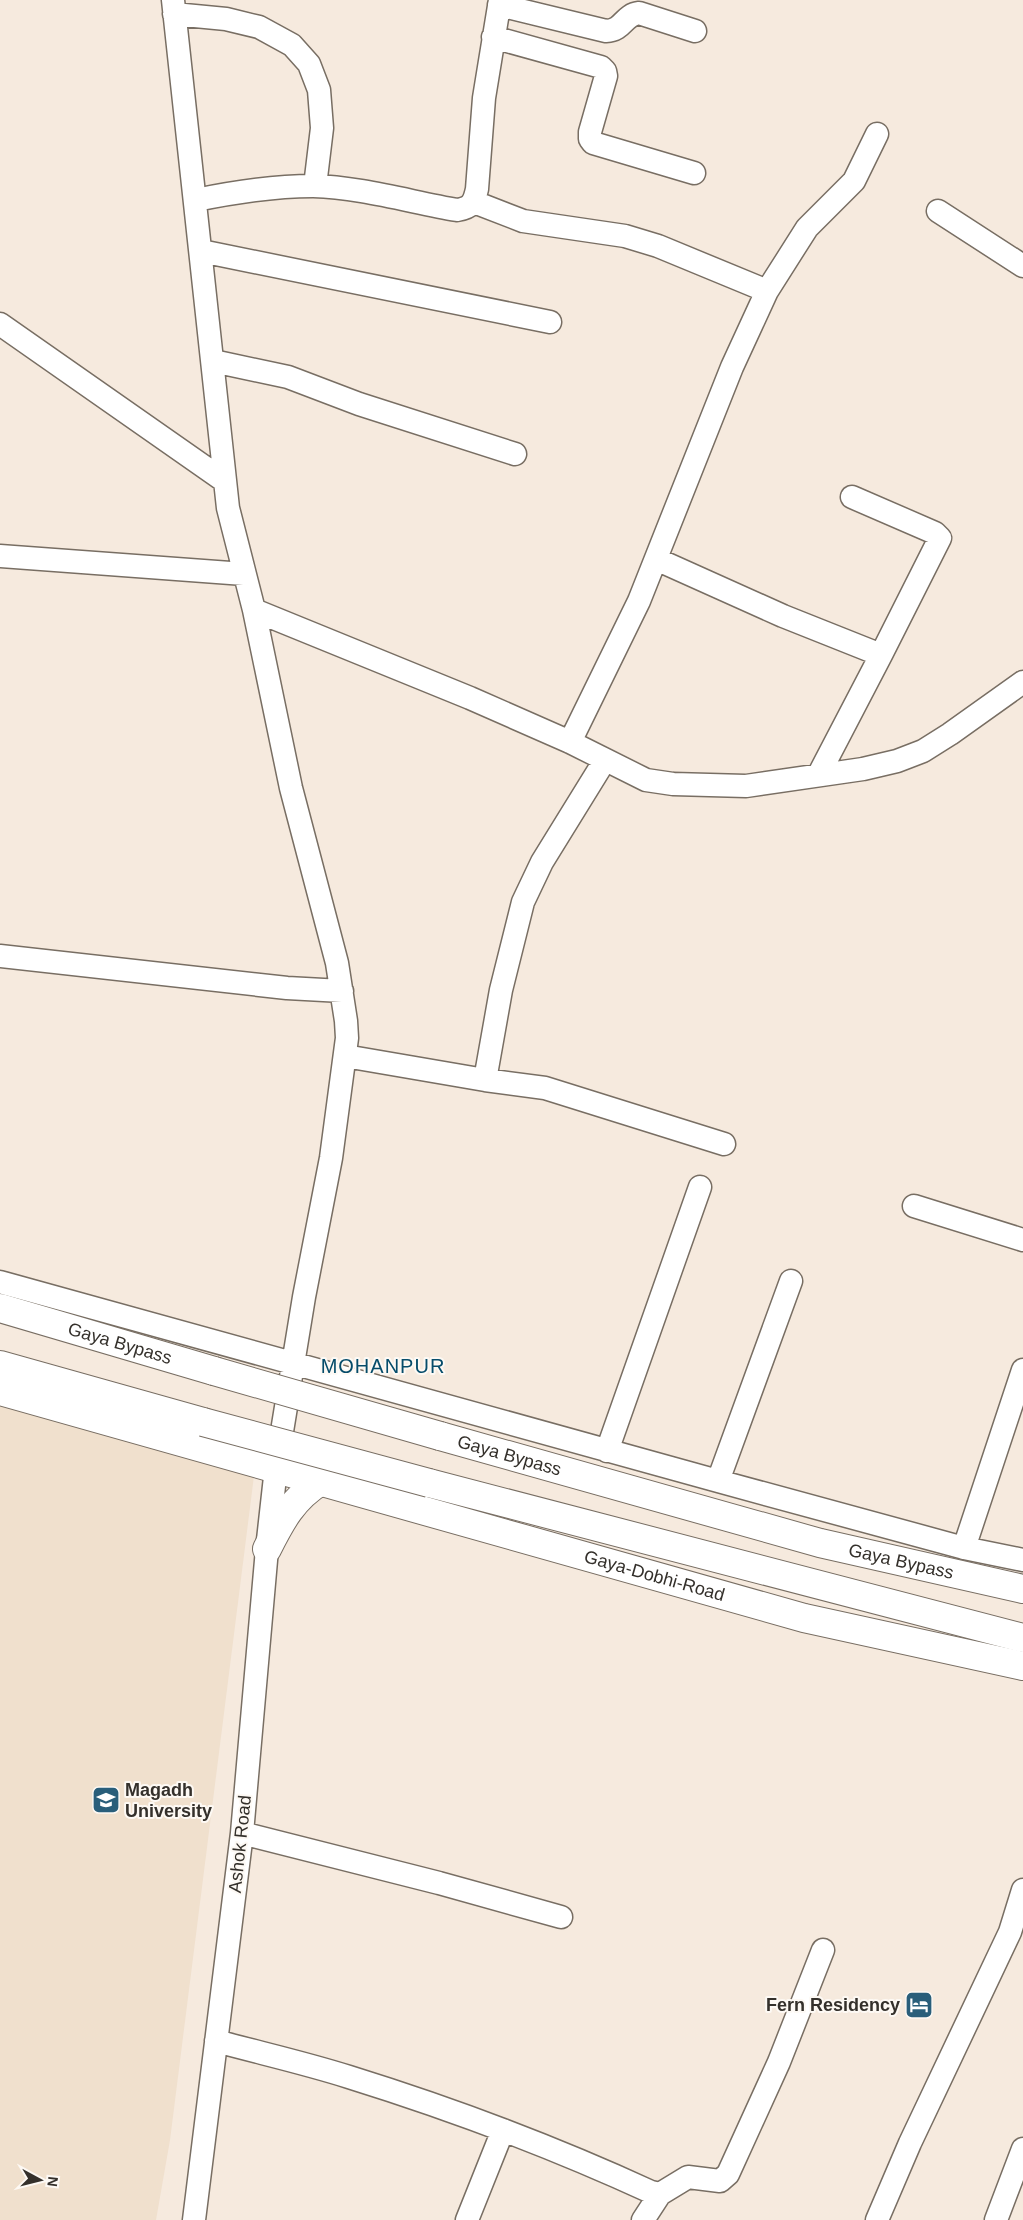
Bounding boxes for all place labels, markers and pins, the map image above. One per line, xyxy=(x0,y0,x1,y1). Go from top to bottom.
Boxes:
place label: Magadh University xyxy=(125,1780,212,1821)
school or university icon: Magadh University xyxy=(91,1785,121,1815)
hotel icon: Fern Residency xyxy=(904,1990,934,2020)
place label: Fern Residency xyxy=(766,1995,900,2015)

